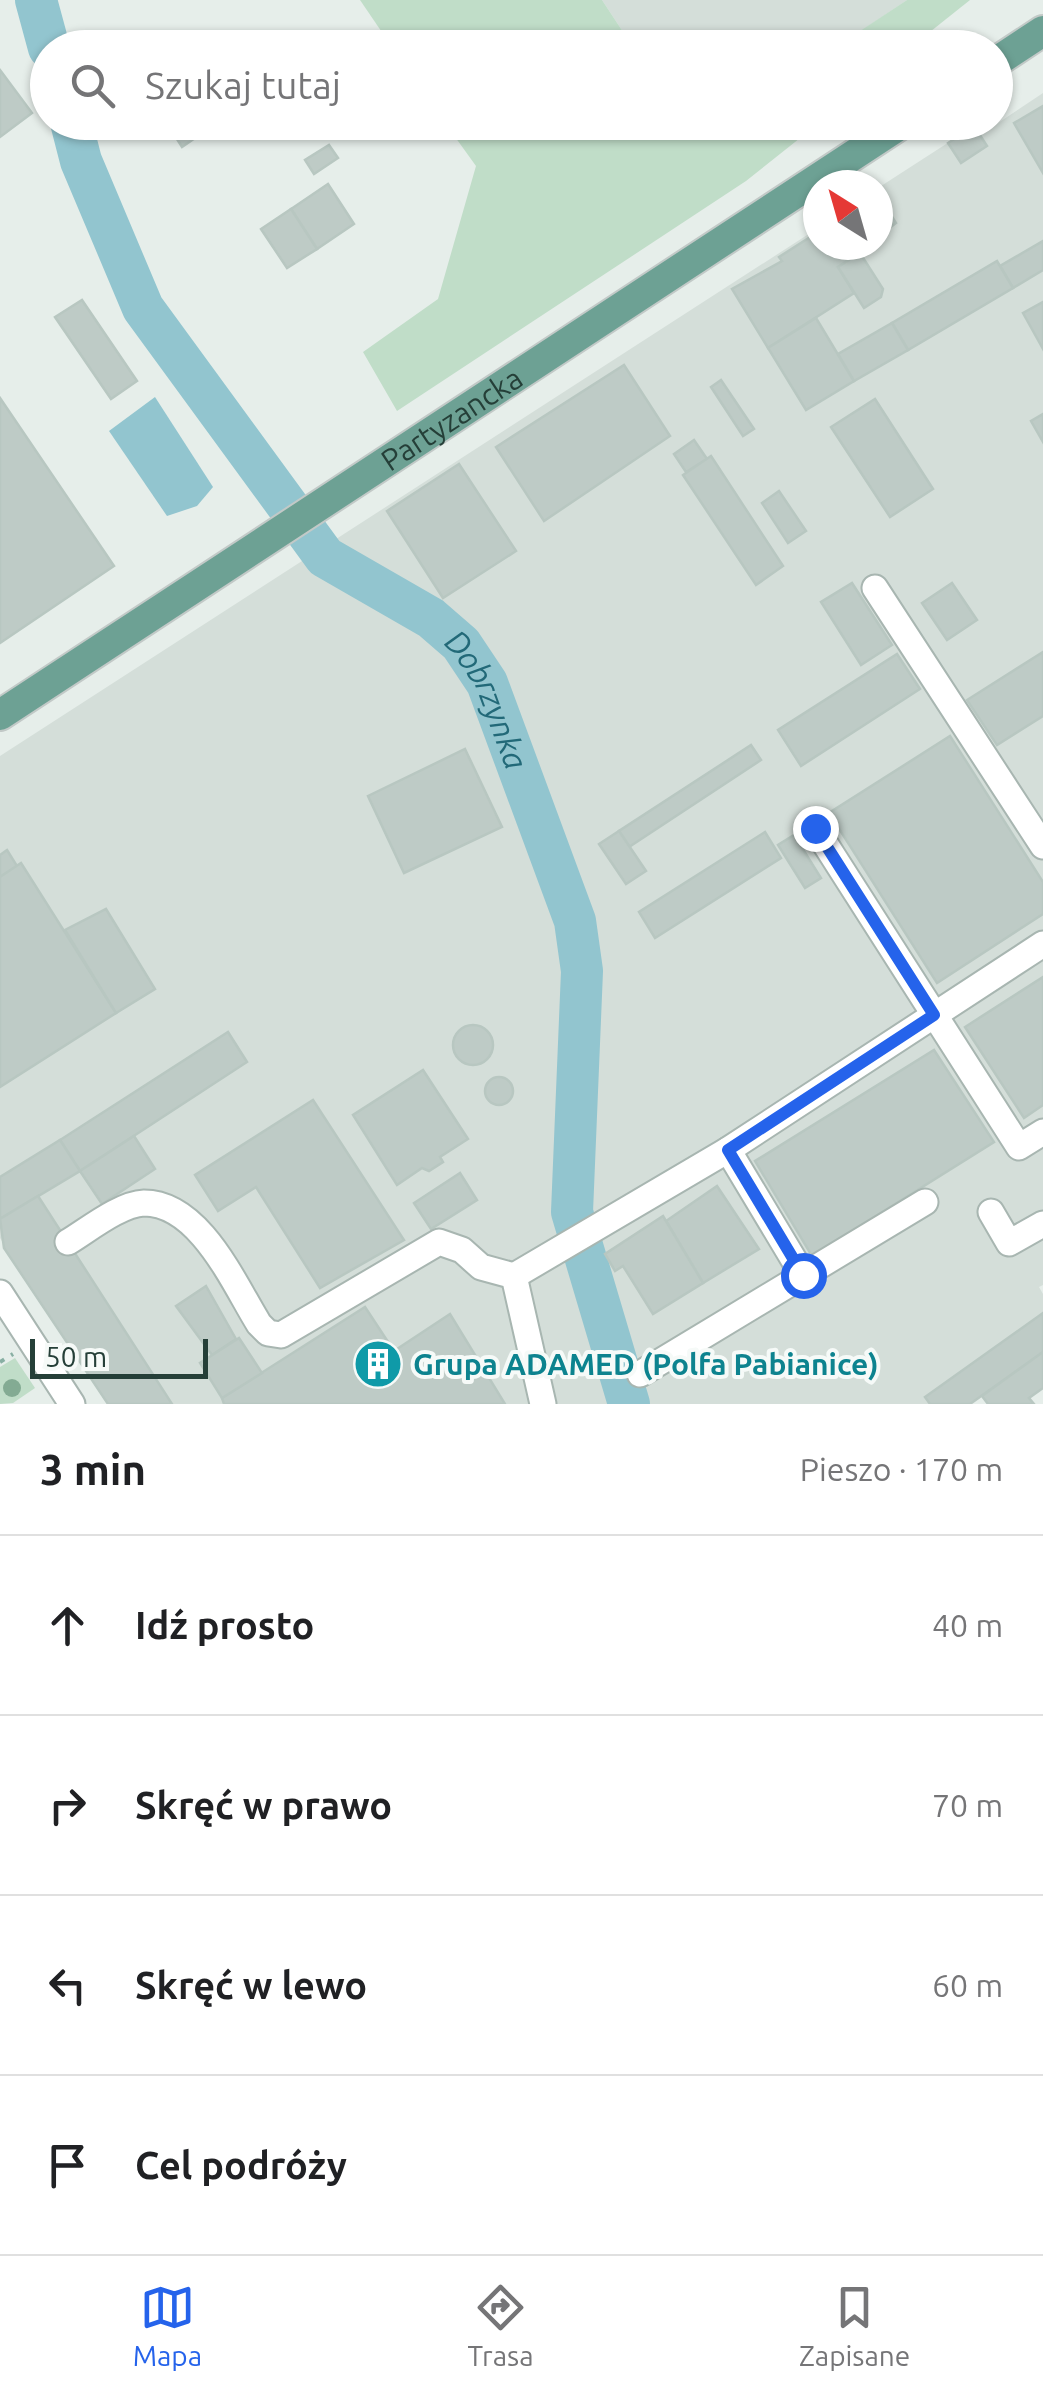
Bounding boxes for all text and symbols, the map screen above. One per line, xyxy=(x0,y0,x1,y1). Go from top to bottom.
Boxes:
search box xyxy=(30,30,1013,140)
icon: search xyxy=(65,58,120,113)
text: Szukaj tutaj xyxy=(145,64,341,106)
north arrow xyxy=(803,170,893,260)
street label: Partyzancka xyxy=(375,360,528,477)
water label: Dobrzynka xyxy=(439,622,535,774)
route end xyxy=(793,806,839,852)
route start xyxy=(781,1253,827,1299)
scale bar xyxy=(30,1334,208,1378)
building icon: Grupa ADAMED (Polfa Pabianice) xyxy=(352,1338,404,1390)
text: 50 m xyxy=(45,1341,107,1372)
place label: Grupa ADAMED (Polfa Pabianice) xyxy=(413,1347,879,1381)
text: 3 min xyxy=(40,1446,146,1493)
text: Pieszo · 170 m xyxy=(800,1451,1003,1487)
icon: ahead xyxy=(40,1598,95,1653)
text: Idź prosto xyxy=(135,1604,314,1646)
text: 40 m xyxy=(932,1607,1003,1643)
icon: right xyxy=(40,1778,95,1833)
text: Skręć w prawo xyxy=(135,1784,392,1826)
text: 70 m xyxy=(932,1787,1003,1823)
icon: left xyxy=(40,1958,95,2013)
text: Skręć w lewo xyxy=(135,1964,367,2006)
text: 60 m xyxy=(932,1967,1003,2003)
icon: arrive xyxy=(40,2138,95,2193)
text: Cel podróży xyxy=(135,2144,347,2186)
tab: Mapa xyxy=(133,2280,202,2371)
tab: Trasa xyxy=(467,2280,534,2371)
tab: Zapisane xyxy=(799,2280,910,2371)

